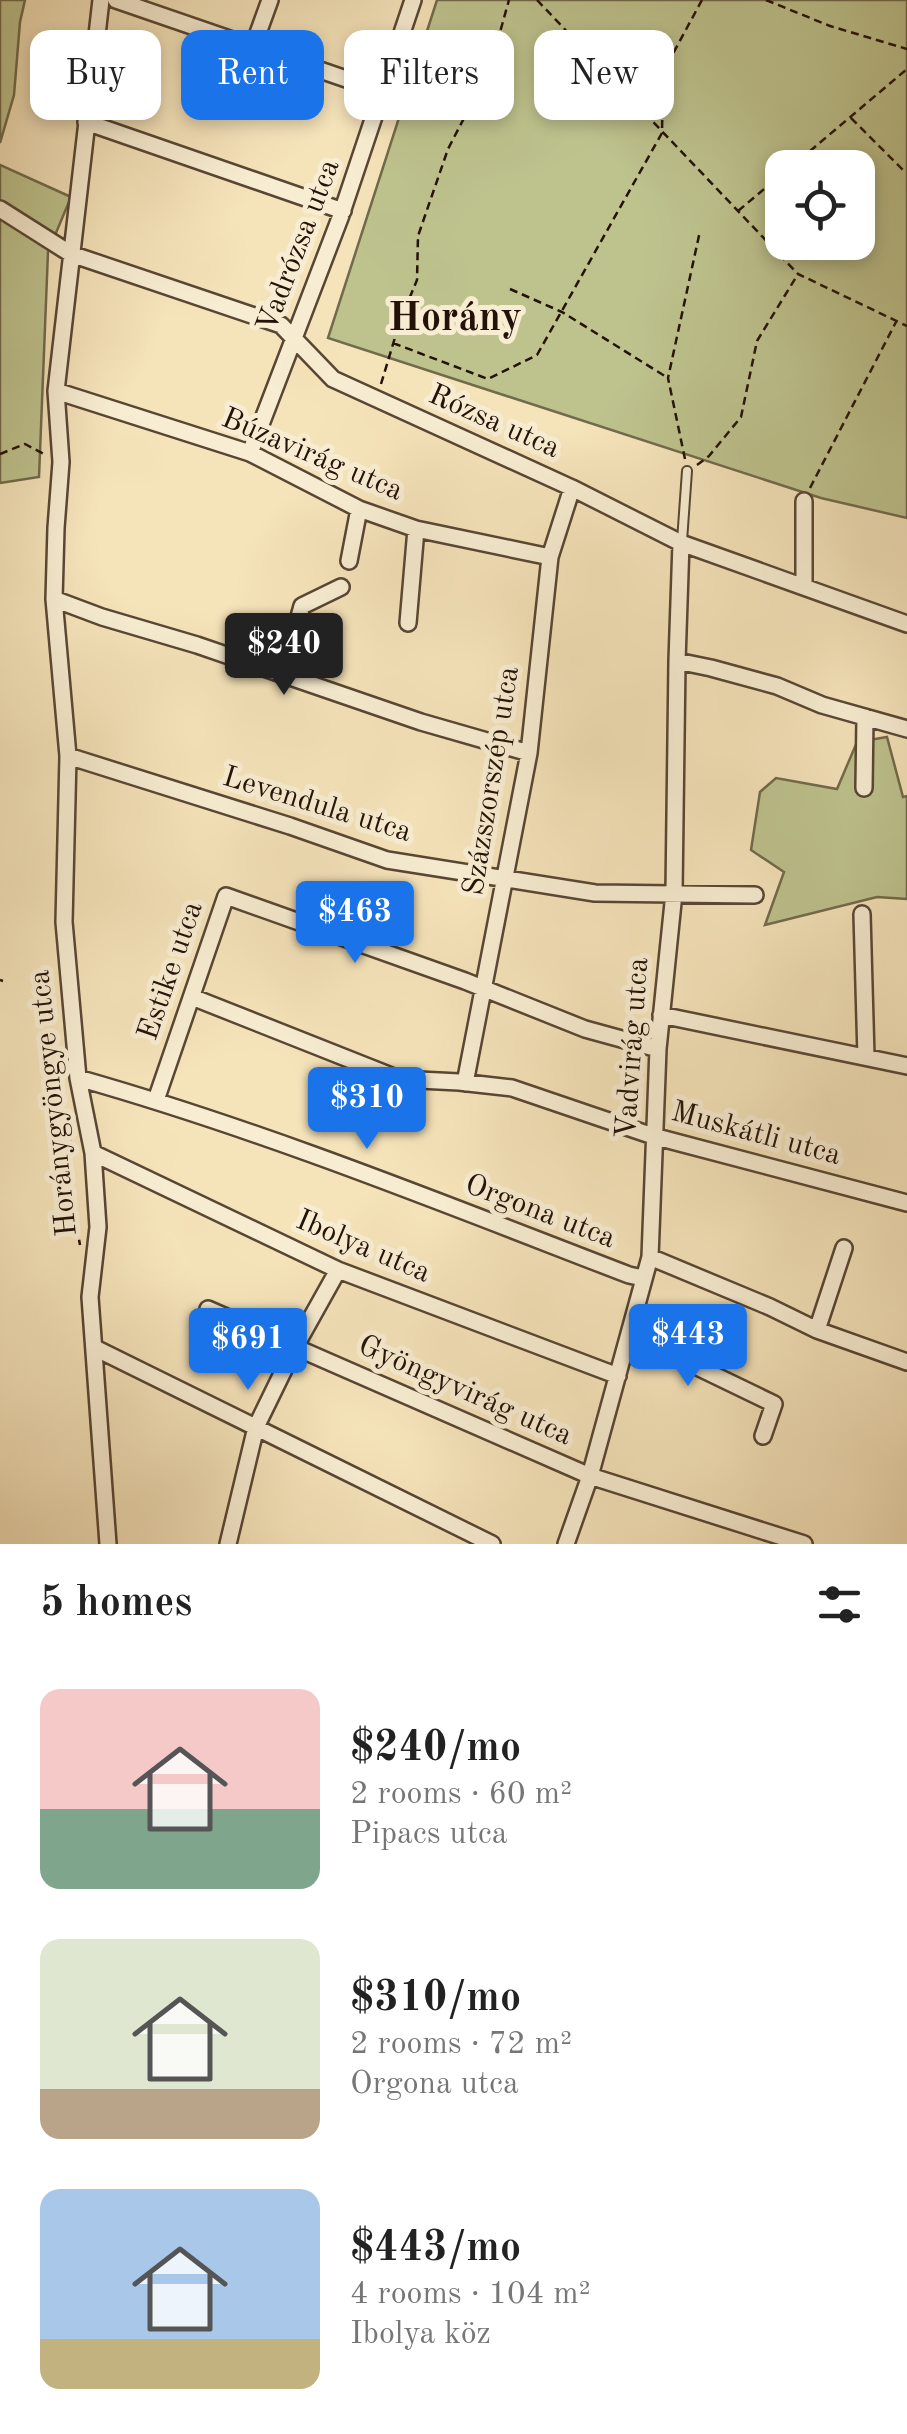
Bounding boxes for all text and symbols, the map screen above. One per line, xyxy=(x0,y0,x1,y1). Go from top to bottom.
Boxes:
chip: Buy xyxy=(30,30,161,120)
chip: Rent xyxy=(181,30,324,120)
chip: Filters xyxy=(344,30,514,120)
chip: New xyxy=(534,30,674,120)
map controls xyxy=(765,150,875,260)
button: locate xyxy=(765,150,875,260)
street label: Vadrózsa utca xyxy=(252,155,346,336)
district label: Horány xyxy=(388,300,522,340)
street label: Rózsa utca xyxy=(424,380,564,464)
street label: Búzavirág utca xyxy=(217,403,407,507)
pin: $240 xyxy=(225,613,343,698)
text: $240 xyxy=(247,629,321,661)
street label: Százszorszép utca xyxy=(459,664,525,898)
street label: Levendula utca xyxy=(219,762,415,848)
pin: $463 xyxy=(296,881,414,966)
text: $463 xyxy=(318,897,392,929)
street label: Estike utca xyxy=(133,898,209,1044)
street label: Vadvirág utca xyxy=(612,956,654,1140)
street label: Horánygyöngye utca xyxy=(25,968,83,1238)
pin: $310 xyxy=(308,1067,426,1152)
text: $310 xyxy=(330,1083,404,1115)
street label: Muskátli utca xyxy=(668,1097,844,1171)
street label: Orgona utca xyxy=(461,1170,619,1254)
street label: Ibolya utca xyxy=(291,1205,435,1289)
pin: $443 xyxy=(629,1304,747,1389)
pin: $691 xyxy=(189,1308,307,1393)
text: $443 xyxy=(651,1320,725,1352)
text: $691 xyxy=(211,1324,285,1356)
street label: Gyöngyvirág utca xyxy=(354,1330,576,1452)
icon: filters xyxy=(812,1577,867,1632)
text: 5 homes xyxy=(40,1583,192,1625)
text: $240/mo xyxy=(350,1728,521,1770)
icon: home xyxy=(120,1729,240,1849)
text: 2 rooms · 60 m² xyxy=(350,1779,572,1811)
text: Pipacs utca xyxy=(350,1819,508,1851)
text: $310/mo xyxy=(350,1978,521,2020)
icon: home xyxy=(120,1979,240,2099)
text: 2 rooms · 72 m² xyxy=(350,2029,572,2061)
text: Orgona utca xyxy=(350,2069,519,2101)
text: $443/mo xyxy=(350,2228,521,2270)
icon: home xyxy=(120,2229,240,2349)
text: 4 rooms · 104 m² xyxy=(350,2279,591,2311)
text: Ibolya köz xyxy=(350,2319,491,2351)

